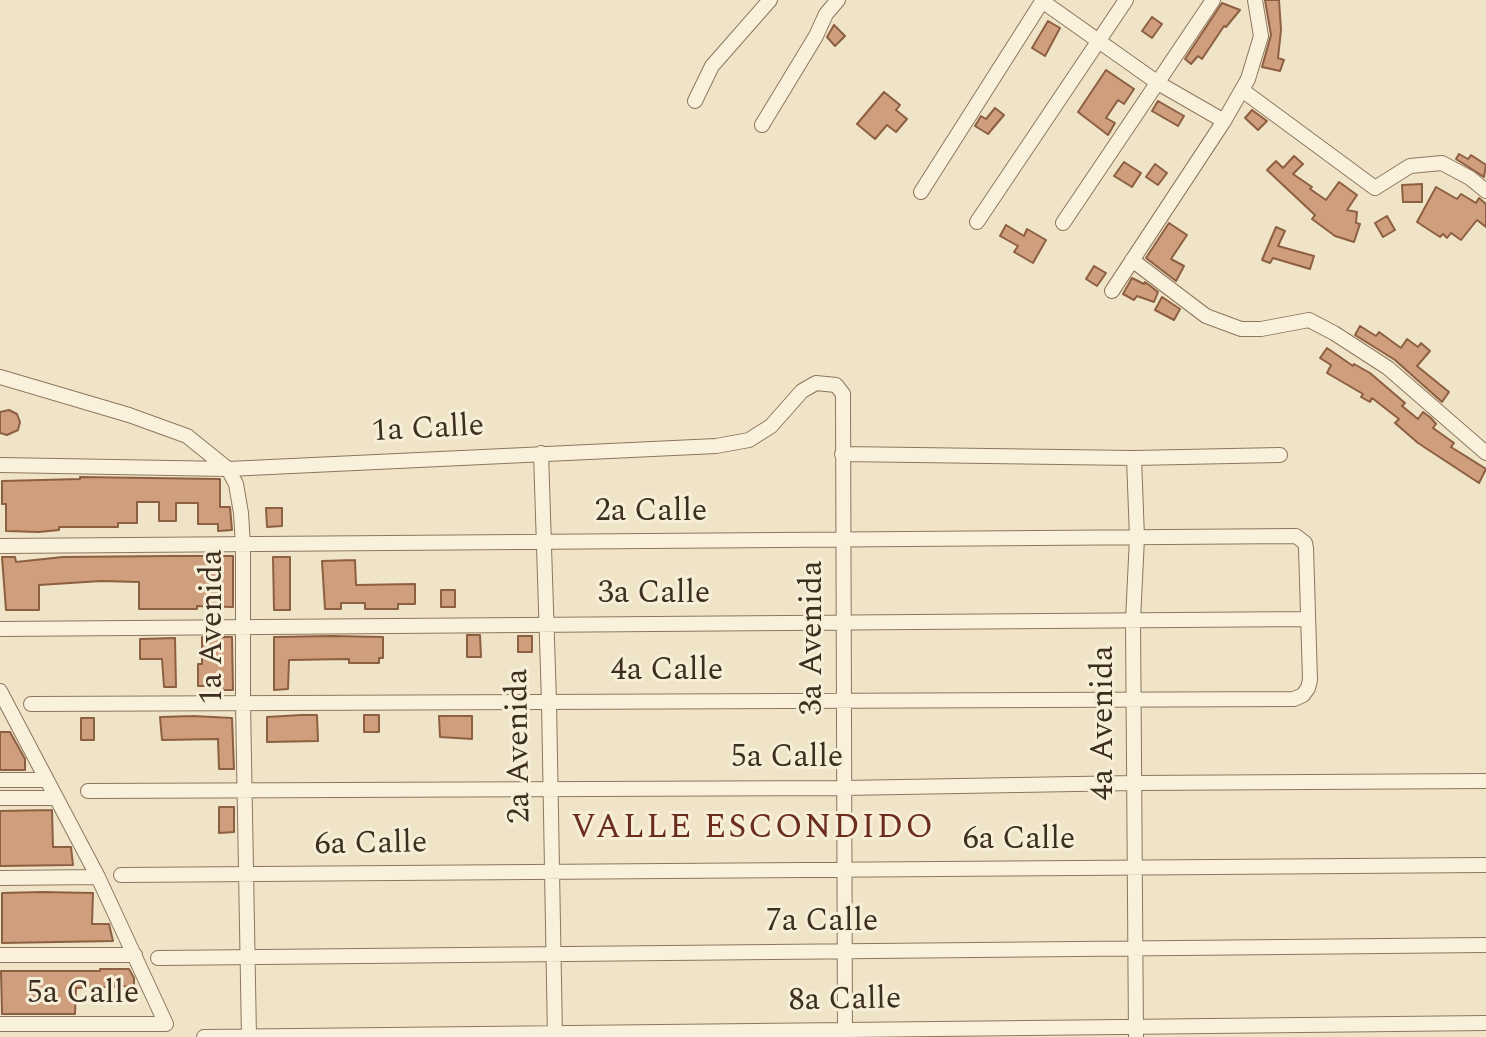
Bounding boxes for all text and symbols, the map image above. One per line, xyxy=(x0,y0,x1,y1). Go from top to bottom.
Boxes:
street label: 1a Calle xyxy=(371,409,485,453)
street label: 2a Calle xyxy=(595,495,707,533)
street label: 1a Avenida xyxy=(196,549,234,705)
street label: 3a Avenida xyxy=(796,560,834,716)
street label: 3a Calle xyxy=(598,577,710,615)
street label: 4a Avenida xyxy=(1087,645,1125,801)
street label: 4a Calle xyxy=(611,654,723,692)
street label: 2a Avenida xyxy=(500,668,542,824)
street label: 5a Calle xyxy=(731,741,843,779)
district label: VALLE ESCONDIDO xyxy=(571,810,935,850)
street label: 6a Calle xyxy=(963,823,1075,861)
street label: 6a Calle xyxy=(314,826,428,866)
street label: 7a Calle xyxy=(766,905,878,943)
street label: 5a Calle xyxy=(27,977,139,1015)
street label: 8a Calle xyxy=(788,982,902,1022)

